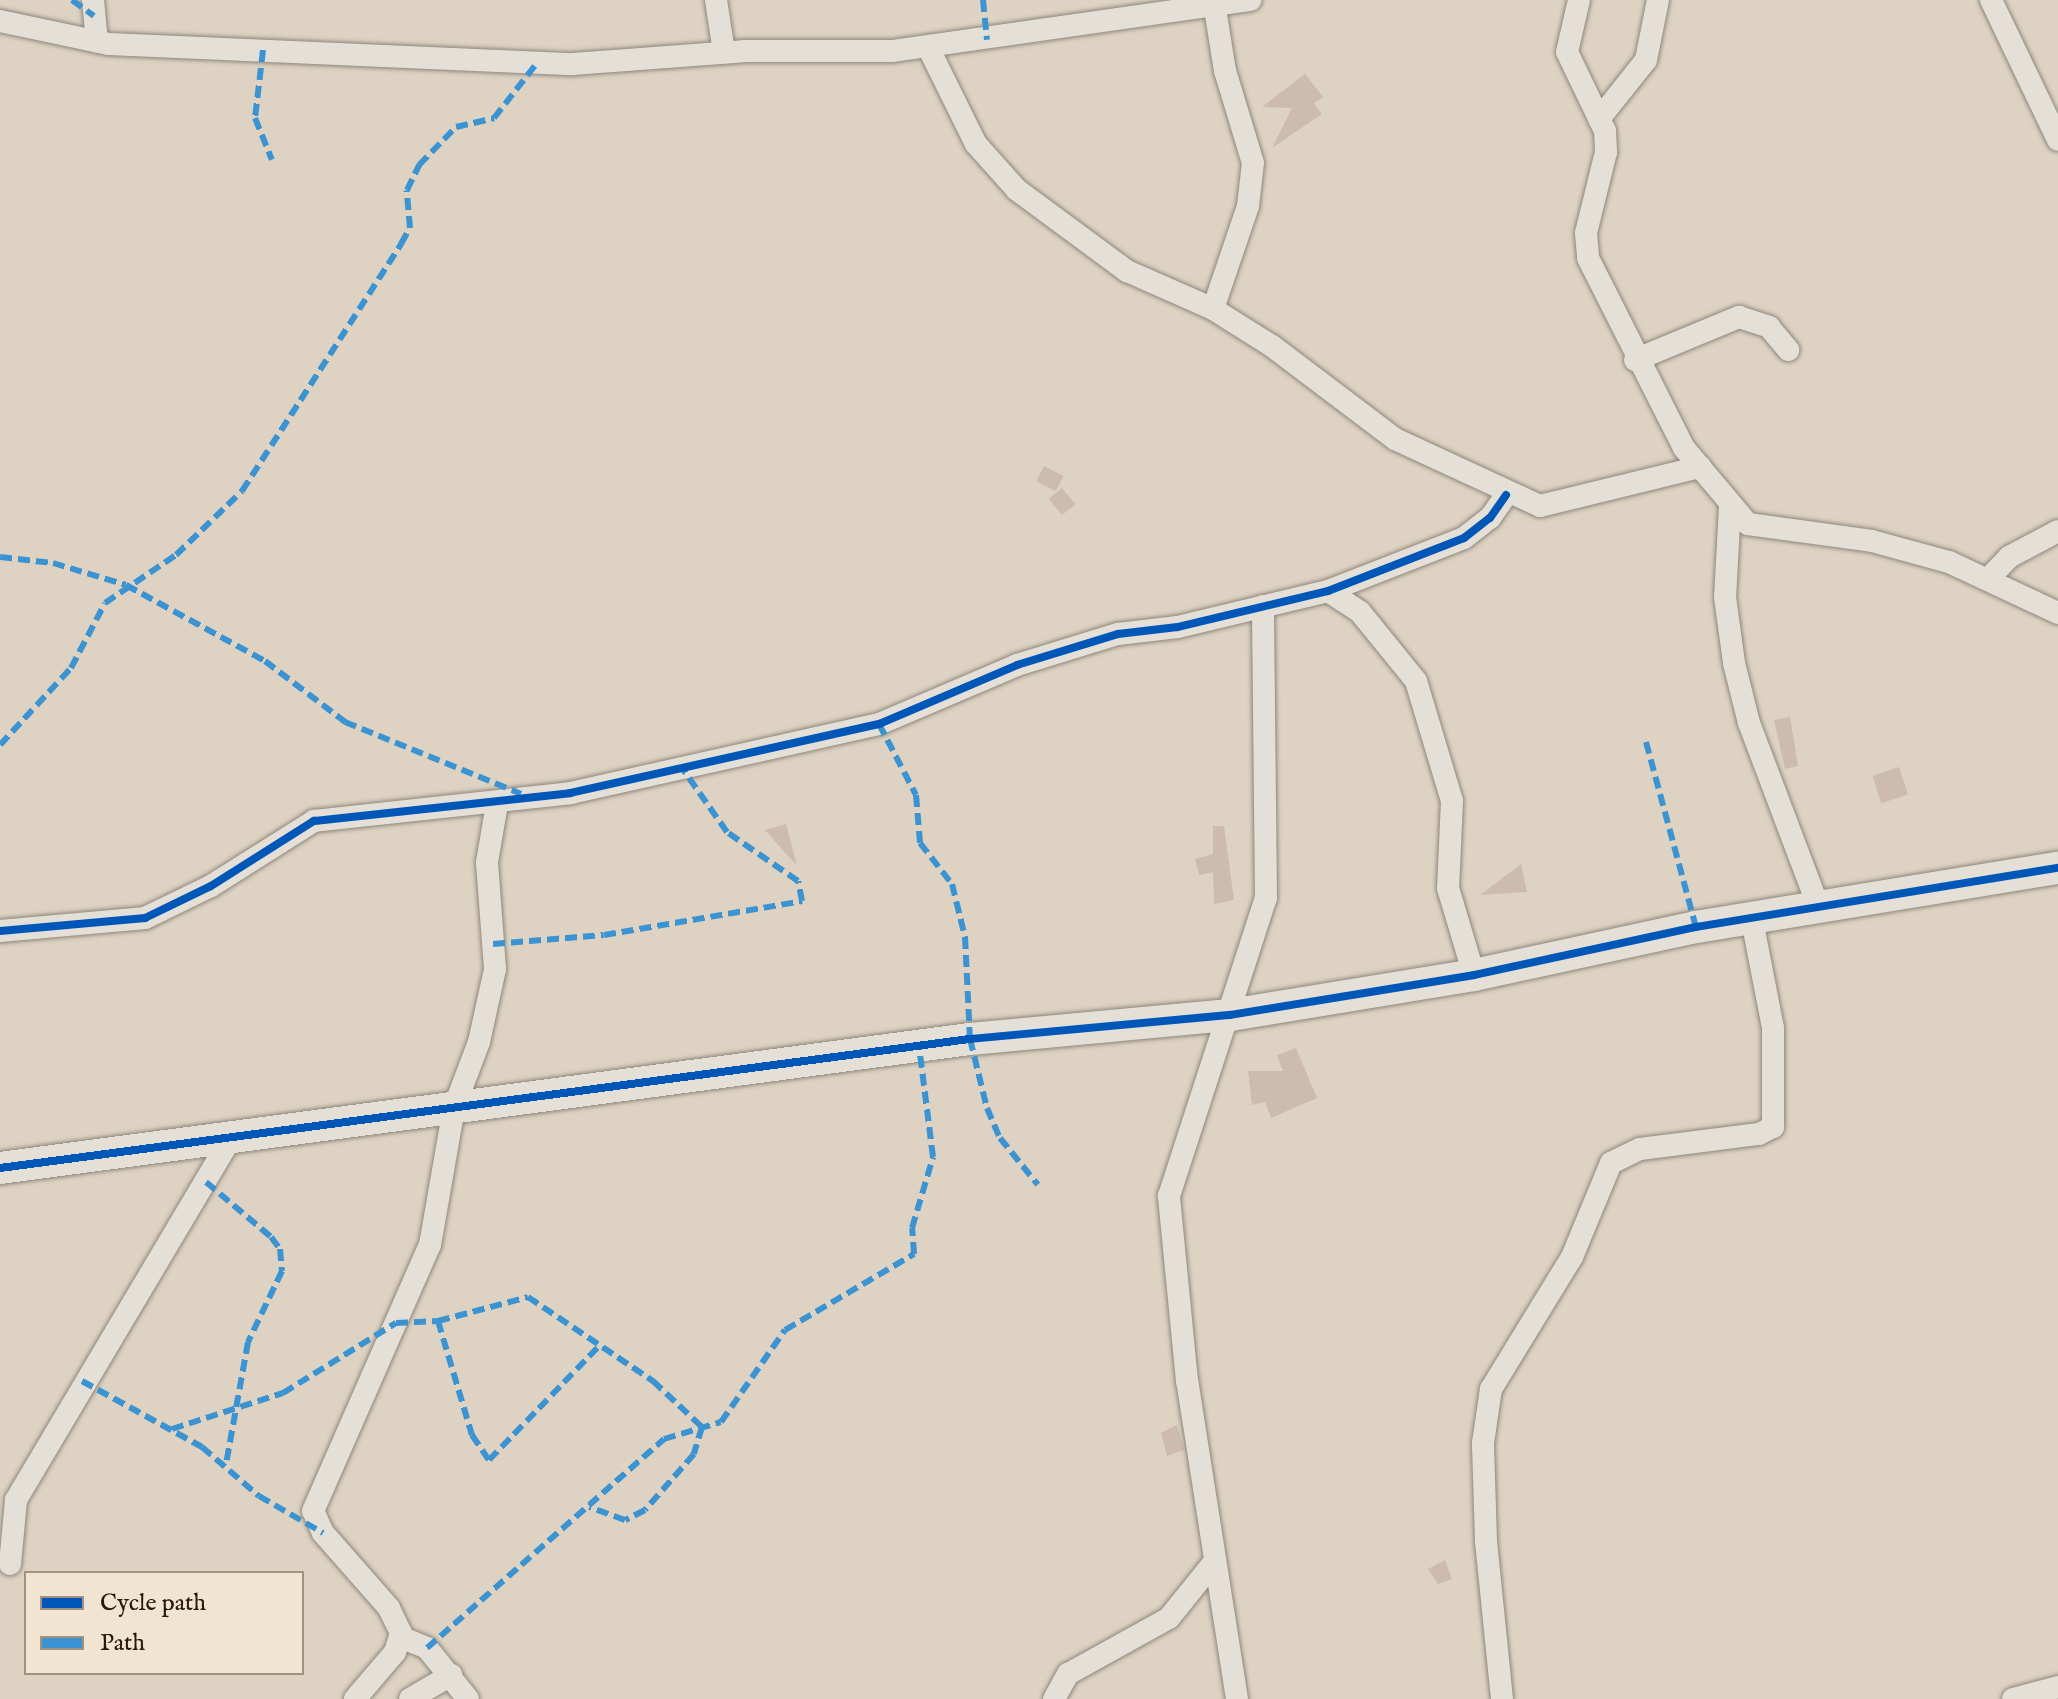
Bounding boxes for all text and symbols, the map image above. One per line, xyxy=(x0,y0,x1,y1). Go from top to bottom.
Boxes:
legend xyxy=(24,1571,304,1675)
text: Cycle path xyxy=(100,1588,206,1619)
text: Path xyxy=(100,1628,145,1659)

